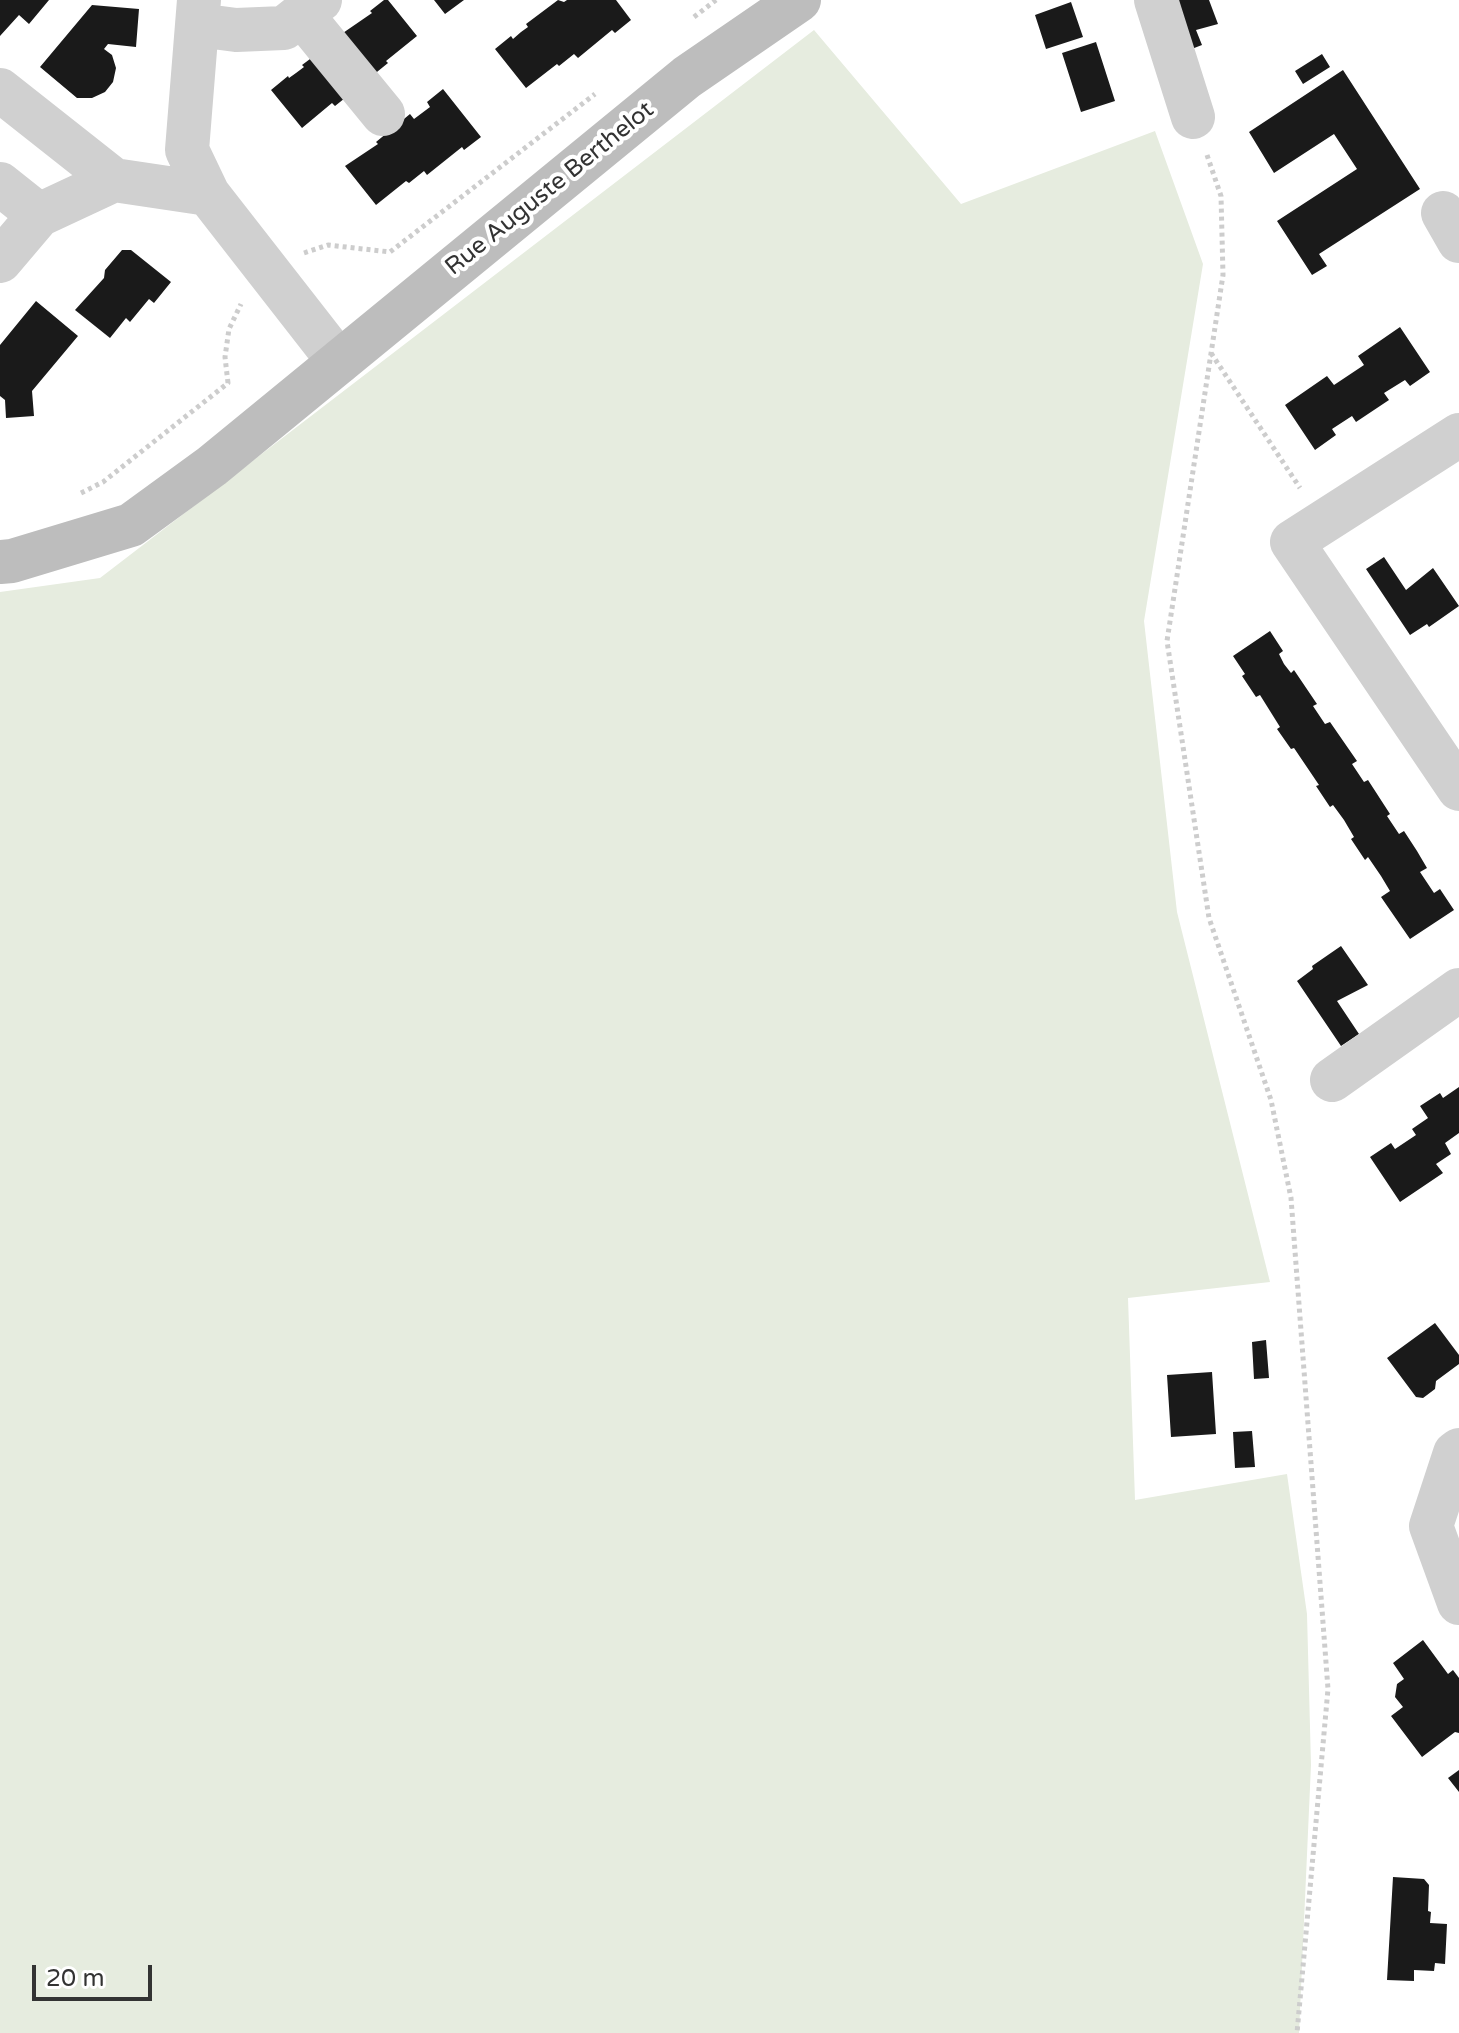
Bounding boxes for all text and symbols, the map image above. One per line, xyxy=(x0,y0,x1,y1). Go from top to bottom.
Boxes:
street label: Rue Auguste Berthelot xyxy=(440,96,660,282)
scale bar xyxy=(36,1949,156,1999)
text: 20 m xyxy=(46,1964,104,1993)

